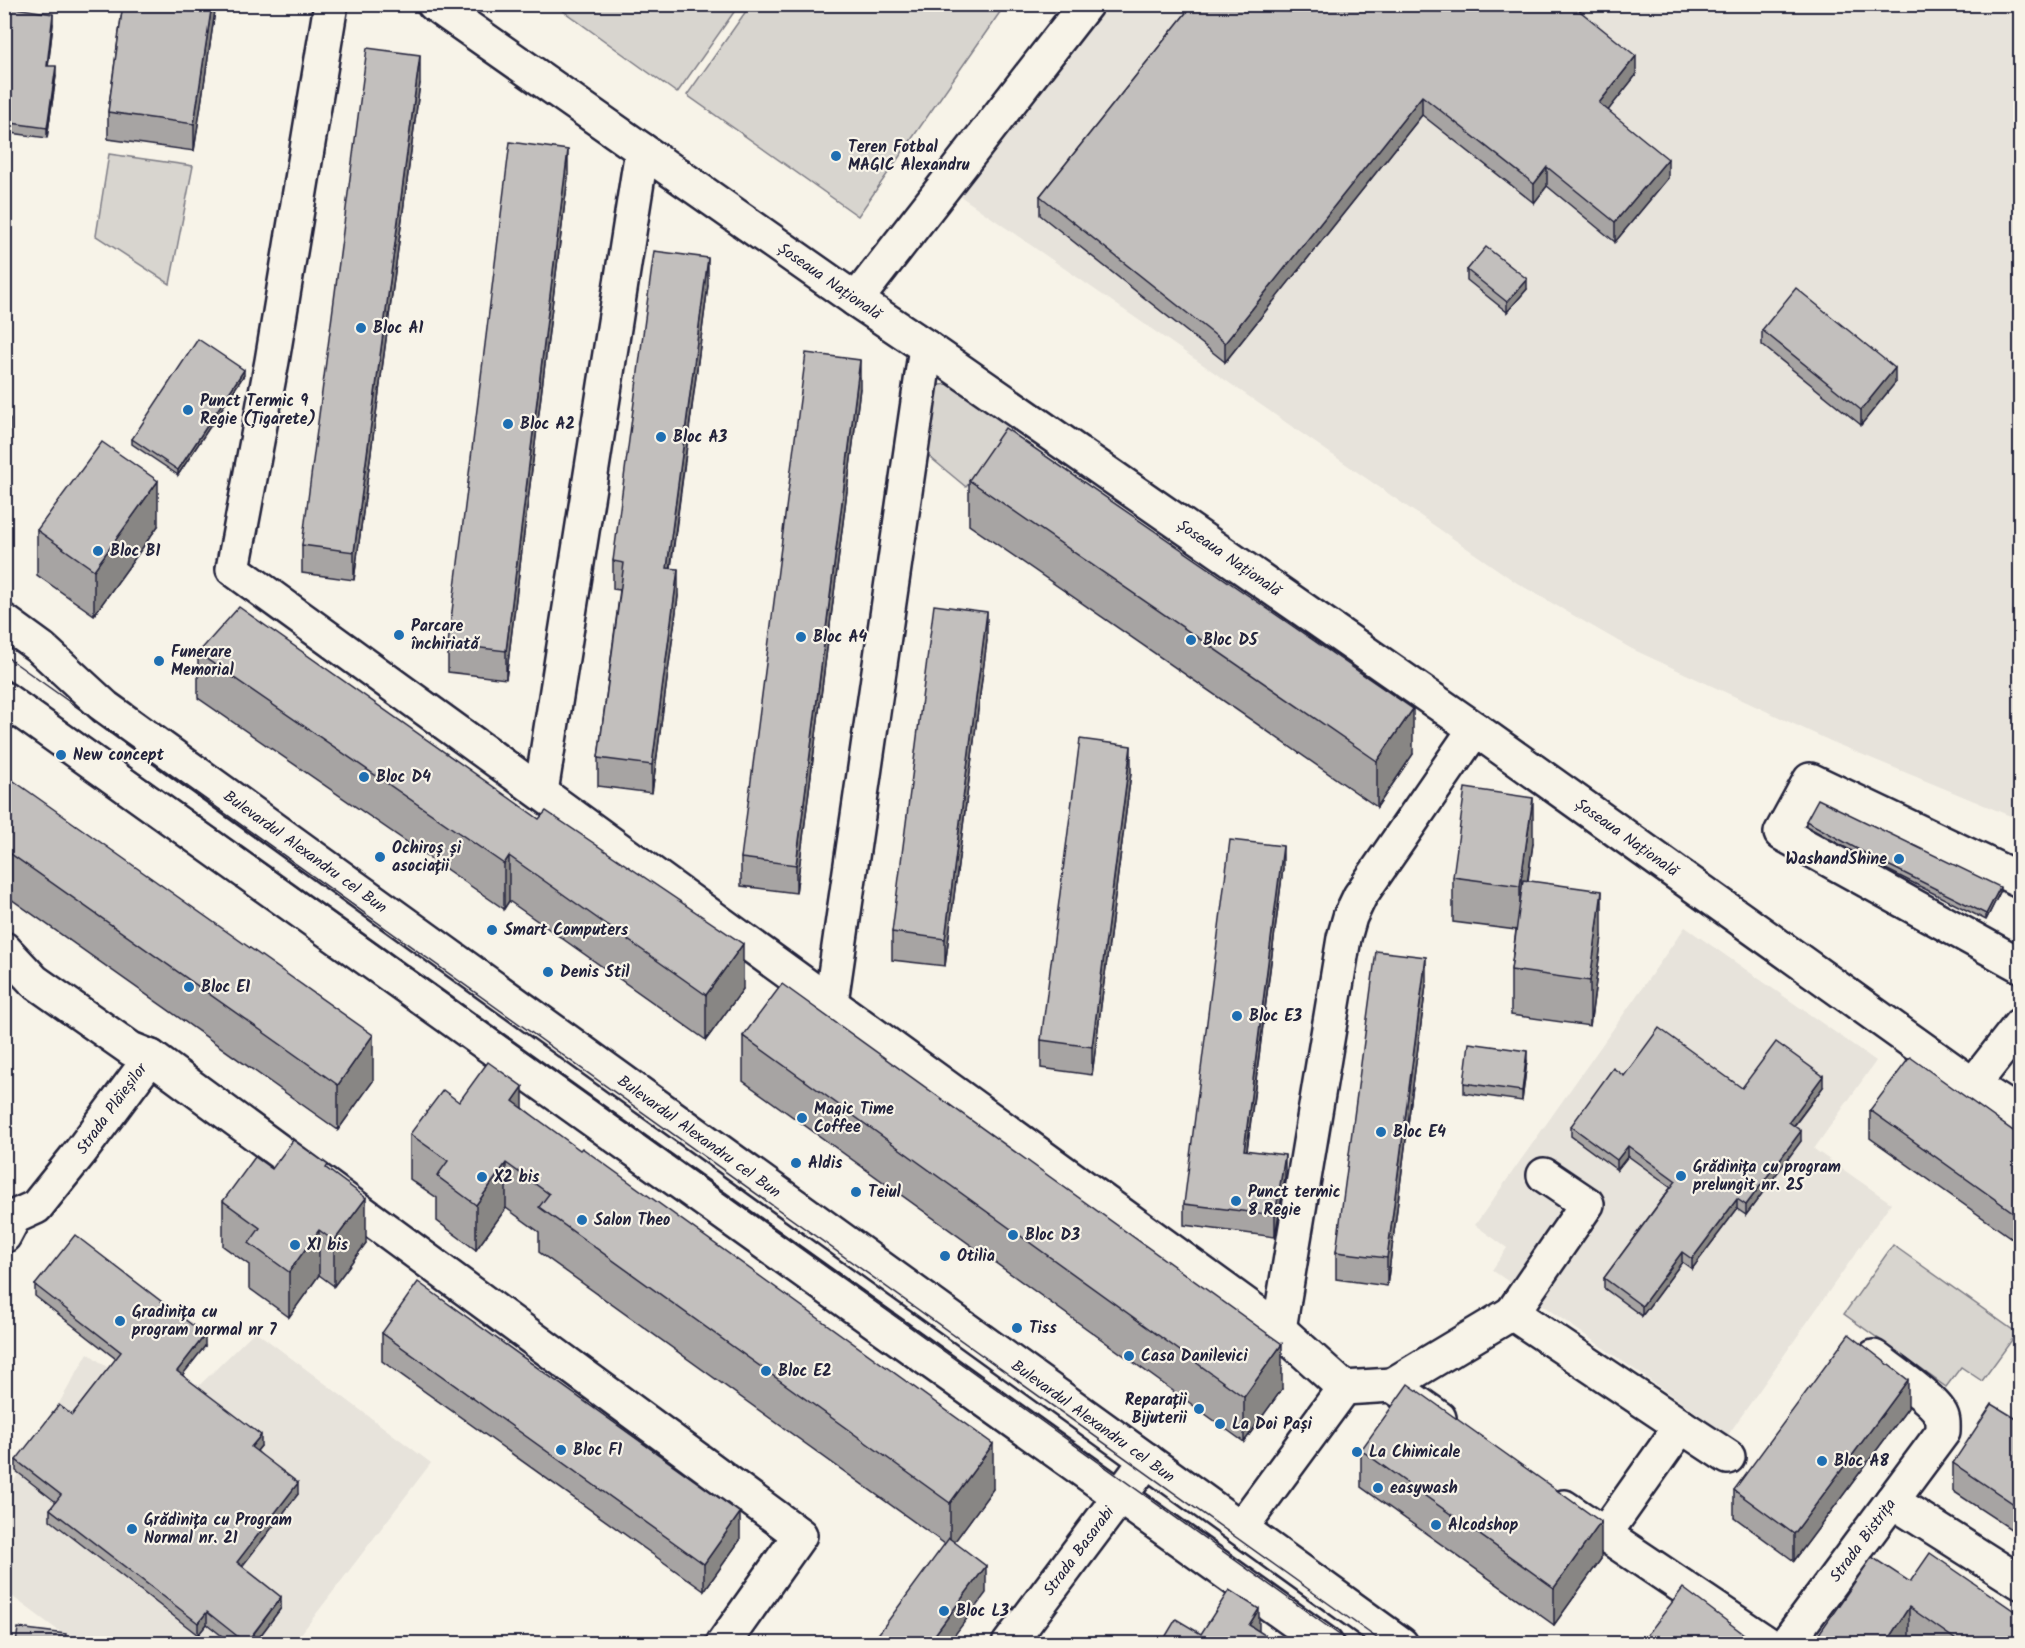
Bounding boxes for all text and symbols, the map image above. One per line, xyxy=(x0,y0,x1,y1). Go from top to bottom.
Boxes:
place label: Teren Fotbal MAGIC Alexandru xyxy=(848,135,970,178)
marker: Teren Fotbal MAGIC Alexandru xyxy=(829,149,843,163)
street label: Șoseaua Națională xyxy=(772,236,888,327)
place label: Bloc A1 xyxy=(373,316,424,341)
marker: Bloc A1 xyxy=(354,321,368,335)
place label: Punct Termic 9 Regie (Țigarete) xyxy=(200,389,316,432)
marker: Punct Termic 9 Regie (Țigarete) xyxy=(181,403,195,417)
place label: Bloc A2 xyxy=(520,412,575,437)
marker: Bloc A2 xyxy=(501,417,515,431)
place label: Bloc A3 xyxy=(673,425,728,450)
marker: Bloc A3 xyxy=(654,430,668,444)
street label: Șoseaua Națională xyxy=(1172,513,1287,604)
place label: Bloc B1 xyxy=(110,539,161,564)
marker: Bloc B1 xyxy=(91,544,105,558)
place label: Parcare închiriată xyxy=(411,614,480,657)
place label: Bloc A4 xyxy=(813,625,868,650)
marker: Parcare închiriată xyxy=(392,628,406,642)
place label: Bloc D5 xyxy=(1203,628,1259,653)
marker: Bloc A4 xyxy=(794,630,808,644)
marker: Bloc D5 xyxy=(1184,633,1198,647)
place label: Funerare Memorial xyxy=(171,640,234,683)
marker: Funerare Memorial xyxy=(152,654,166,668)
place label: New concept xyxy=(73,743,165,768)
marker: New concept xyxy=(54,748,68,762)
place label: Bloc D4 xyxy=(376,765,431,790)
marker: Bloc D4 xyxy=(357,770,371,784)
street label: Bulevardul Alexandru cel Bun xyxy=(218,784,392,920)
street label: Șoseaua Națională xyxy=(1570,792,1685,884)
place label: Ochiroș și asociații xyxy=(392,836,462,879)
place label: WashandShine xyxy=(1785,847,1887,872)
marker: Ochiroș și asociații xyxy=(373,850,387,864)
marker: WashandShine xyxy=(1892,852,1906,866)
place label: Smart Computers xyxy=(504,918,629,943)
marker: Smart Computers xyxy=(485,923,499,937)
place label: Denis Stil xyxy=(560,960,630,985)
marker: Denis Stil xyxy=(541,965,555,979)
place label: Bloc E1 xyxy=(201,975,250,1000)
marker: Bloc E1 xyxy=(182,980,196,994)
place label: Bloc E3 xyxy=(1249,1004,1302,1029)
marker: Bloc E3 xyxy=(1230,1009,1244,1023)
street label: Strada Plăieșilor xyxy=(70,1057,155,1160)
street label: Bulevardul Alexandru cel Bun xyxy=(612,1069,786,1204)
place label: Magic Time Coffee xyxy=(814,1097,894,1140)
marker: Magic Time Coffee xyxy=(795,1111,809,1125)
place label: Bloc E4 xyxy=(1393,1120,1446,1145)
marker: Bloc E4 xyxy=(1374,1125,1388,1139)
place label: Aldis xyxy=(808,1151,843,1176)
place label: Grădinița cu program prelungit nr. 25 xyxy=(1692,1155,1841,1198)
marker: Aldis xyxy=(789,1156,803,1170)
place label: X2 bis xyxy=(493,1165,540,1190)
marker: Grădinița cu program prelungit nr. 25 xyxy=(1674,1169,1688,1183)
marker: X2 bis xyxy=(475,1170,489,1184)
place label: Teiul xyxy=(868,1180,901,1205)
place label: Punct termic 8 Regie xyxy=(1248,1180,1341,1223)
marker: Teiul xyxy=(849,1185,863,1199)
marker: Punct termic 8 Regie xyxy=(1229,1194,1243,1208)
place label: Salon Theo xyxy=(594,1208,670,1233)
marker: Salon Theo xyxy=(575,1213,589,1227)
place label: Bloc D3 xyxy=(1025,1223,1080,1248)
marker: Bloc D3 xyxy=(1006,1228,1020,1242)
place label: X1 bis xyxy=(306,1233,349,1258)
marker: X1 bis xyxy=(288,1238,302,1252)
place label: Otilia xyxy=(957,1244,995,1269)
marker: Otilia xyxy=(938,1249,952,1263)
place label: Gradinița cu program normal nr 7 xyxy=(131,1300,277,1343)
marker: Gradinița cu program normal nr 7 xyxy=(113,1314,127,1328)
place label: Tiss xyxy=(1029,1316,1057,1341)
marker: Tiss xyxy=(1010,1321,1024,1335)
place label: Casa Danilevici xyxy=(1141,1344,1248,1369)
marker: Casa Danilevici xyxy=(1122,1349,1136,1363)
street label: Bulevardul Alexandru cel Bun xyxy=(1006,1353,1180,1489)
place label: Bloc E2 xyxy=(778,1359,832,1384)
marker: Bloc E2 xyxy=(759,1364,773,1378)
place label: Reparații Bijuterii xyxy=(1125,1388,1188,1431)
marker: Reparații Bijuterii xyxy=(1192,1402,1206,1416)
place label: La Doi Pași xyxy=(1232,1412,1313,1437)
marker: La Doi Pași xyxy=(1213,1417,1227,1431)
place label: Bloc F1 xyxy=(573,1438,622,1463)
place label: La Chimicale xyxy=(1369,1440,1461,1465)
marker: Bloc F1 xyxy=(554,1443,568,1457)
marker: La Chimicale xyxy=(1350,1445,1364,1459)
place label: Bloc A8 xyxy=(1834,1449,1890,1474)
marker: Bloc A8 xyxy=(1815,1454,1829,1468)
place label: easywash xyxy=(1390,1476,1458,1501)
marker: easywash xyxy=(1371,1481,1385,1495)
street label: Strada Bistrița xyxy=(1823,1493,1902,1588)
street label: Strada Basarabi xyxy=(1037,1500,1121,1601)
place label: Grădinița cu Program Normal nr. 21 xyxy=(144,1508,292,1551)
place label: Alcodshop xyxy=(1448,1513,1519,1538)
marker: Alcodshop xyxy=(1429,1518,1443,1532)
marker: Grădinița cu Program Normal nr. 21 xyxy=(125,1522,139,1536)
place label: Bloc L3 xyxy=(956,1599,1009,1624)
marker: Bloc L3 xyxy=(937,1604,951,1618)

